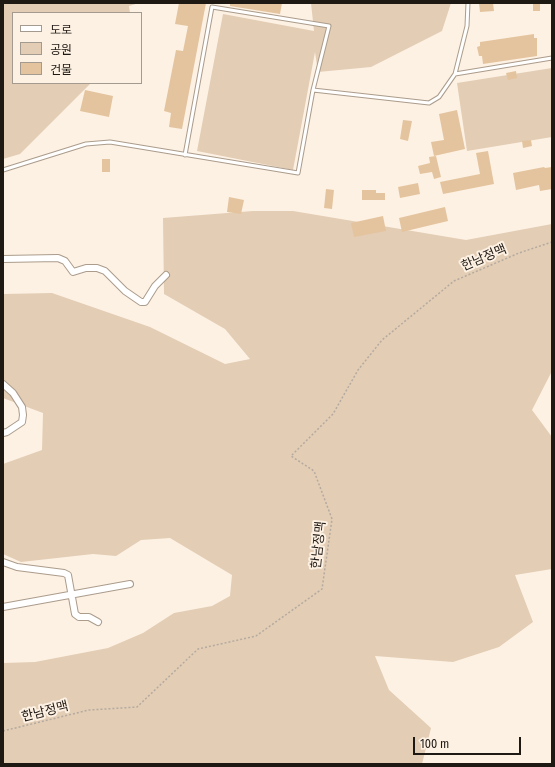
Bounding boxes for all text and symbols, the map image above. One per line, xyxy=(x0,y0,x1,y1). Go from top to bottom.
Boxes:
legend xyxy=(12,12,142,84)
text: 도로 xyxy=(50,23,72,37)
text: 공원 xyxy=(50,43,72,57)
text: 건물 xyxy=(50,63,72,77)
street label: 한남정맥 xyxy=(459,241,509,275)
street label: 한남정맥 xyxy=(309,520,329,570)
street label: 한남정맥 xyxy=(20,699,70,725)
scale bar xyxy=(415,729,523,755)
text: 100 m xyxy=(420,737,449,751)

